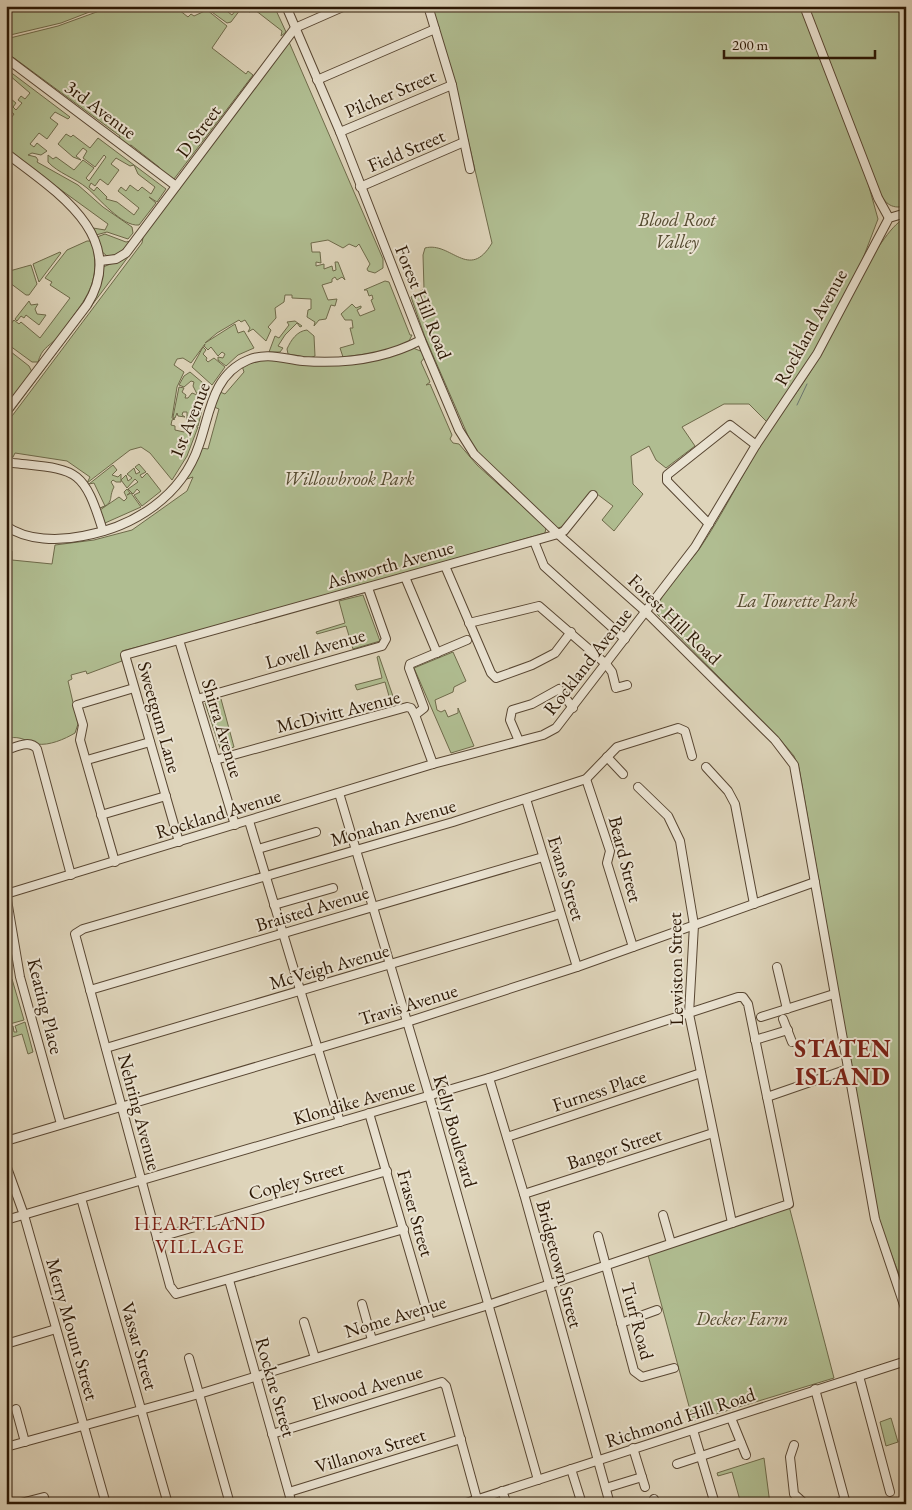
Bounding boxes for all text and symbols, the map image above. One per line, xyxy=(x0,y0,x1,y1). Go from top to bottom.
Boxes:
scale bar xyxy=(724,28,876,60)
text: 200 m xyxy=(732,35,769,54)
street label: Pilcher Street xyxy=(341,63,440,124)
street label: 3rd Avenue xyxy=(60,74,142,144)
street label: D Street xyxy=(170,100,226,163)
street label: Field Street xyxy=(364,123,449,178)
park label: Blood Root Valley xyxy=(637,207,717,254)
street label: Forest Hill Road xyxy=(389,241,458,363)
street label: Rockland Avenue xyxy=(768,264,853,390)
street label: 1st Avenue xyxy=(163,379,216,462)
park label: Willowbrook Park xyxy=(283,466,415,491)
street label: Ashworth Avenue xyxy=(323,534,457,595)
street label: Forest Hill Road xyxy=(622,568,727,671)
park label: La Tourette Park xyxy=(735,588,858,613)
street label: Rockland Avenue xyxy=(538,603,637,720)
street label: Lovell Avenue xyxy=(262,622,368,675)
street label: Sweetgum Lane xyxy=(132,658,187,776)
street label: Shirra Avenue xyxy=(196,676,249,781)
street label: McDivitt Avenue xyxy=(274,684,403,739)
street label: Rockland Avenue xyxy=(152,783,284,844)
street label: Monahan Avenue xyxy=(327,793,459,852)
street label: Beard Street xyxy=(603,814,648,905)
street label: Evans Street xyxy=(542,833,591,924)
street label: Braisted Avenue xyxy=(253,879,372,938)
street label: Lewiston Street xyxy=(662,912,689,1026)
street label: McVeigh Avenue xyxy=(266,937,392,996)
street label: Keating Place xyxy=(22,956,70,1057)
street label: Travis Avenue xyxy=(356,978,460,1031)
district label: STATEN ISLAND xyxy=(794,1033,892,1092)
street label: Nehring Avenue xyxy=(112,1051,167,1173)
street label: Furness Place xyxy=(549,1064,649,1117)
street label: Klondike Avenue xyxy=(290,1072,418,1131)
street label: Kelly Boulevard xyxy=(428,1072,484,1191)
street label: Bangor Street xyxy=(564,1121,665,1176)
street label: Copley Street xyxy=(245,1155,347,1206)
street label: Fraser Street xyxy=(391,1167,440,1259)
street label: Bridgetown Street xyxy=(530,1198,589,1331)
district label: HEARTLAND VILLAGE xyxy=(134,1210,266,1259)
street label: Merry Mount Street xyxy=(40,1255,105,1403)
street label: Turf Road xyxy=(615,1280,660,1363)
street label: Nome Avenue xyxy=(341,1289,449,1344)
street label: Vassar Street xyxy=(115,1299,164,1393)
park label: Decker Farm xyxy=(695,1306,788,1331)
street label: Rockne Street xyxy=(249,1334,302,1440)
street label: Elwood Avenue xyxy=(309,1359,426,1416)
street label: Richmond Hill Road xyxy=(602,1381,759,1453)
street label: Villanova Street xyxy=(312,1422,428,1479)

